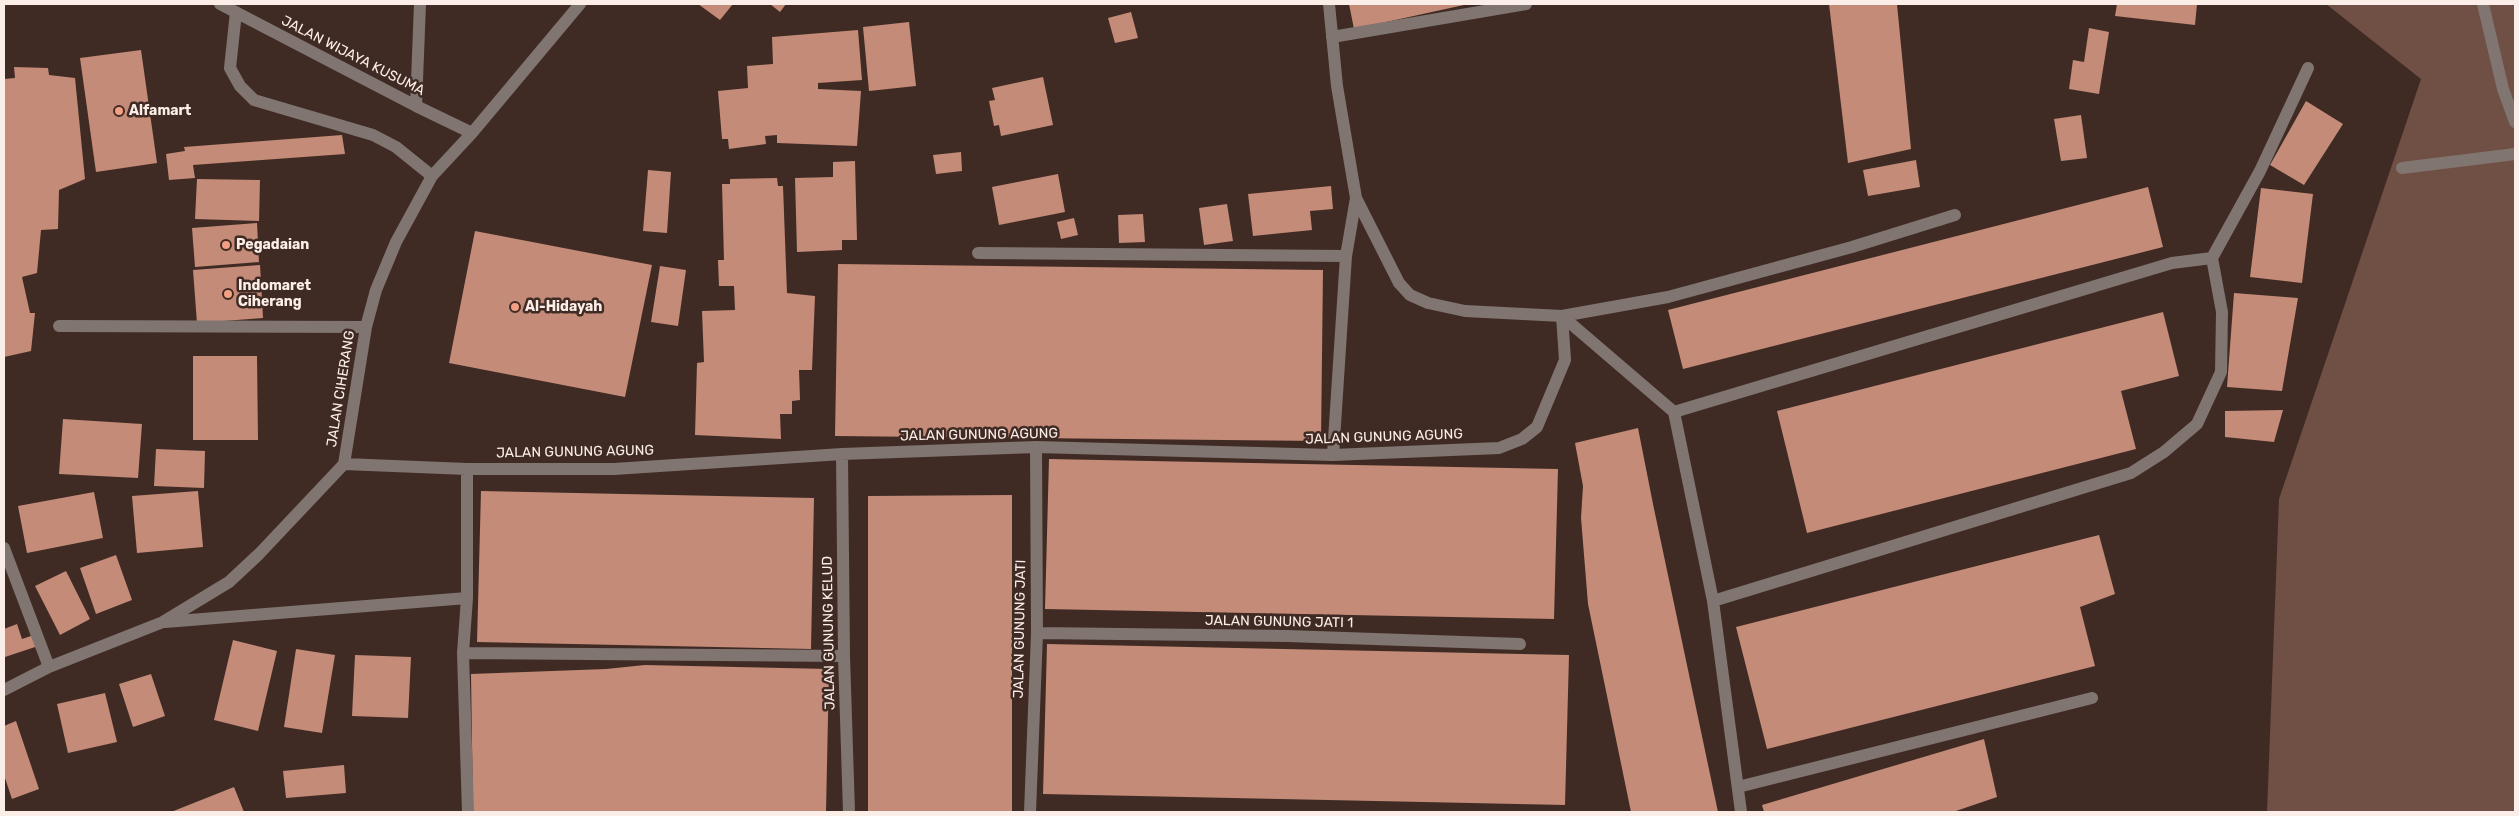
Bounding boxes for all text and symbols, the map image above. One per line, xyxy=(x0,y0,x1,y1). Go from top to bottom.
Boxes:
street label: JALAN WIJAYA KUSUMA xyxy=(278,12,428,100)
place label: Alfamart xyxy=(129,103,191,119)
marker: Alfamart xyxy=(113,105,125,117)
place label: Pegadaian xyxy=(236,237,309,253)
marker: Pegadaian xyxy=(220,239,232,251)
place label: Indomaret Ciherang xyxy=(238,278,311,310)
marker: Indomaret Ciherang xyxy=(222,288,234,300)
place label: Al-Hidayah xyxy=(525,299,602,315)
marker: Al-Hidayah xyxy=(509,301,521,313)
street label: JALAN CIHERANG xyxy=(323,329,359,449)
street label: JALAN GUNUNG AGUNG xyxy=(900,425,1058,445)
street label: JALAN GUNUNG AGUNG xyxy=(1305,426,1463,448)
street label: JALAN GUNUNG AGUNG xyxy=(496,442,654,462)
street label: JALAN GUNUNG KELUD xyxy=(819,556,839,710)
street label: JALAN GUNUNG JATI xyxy=(1010,559,1030,699)
street label: JALAN GUNUNG JATI 1 xyxy=(1205,612,1353,632)

